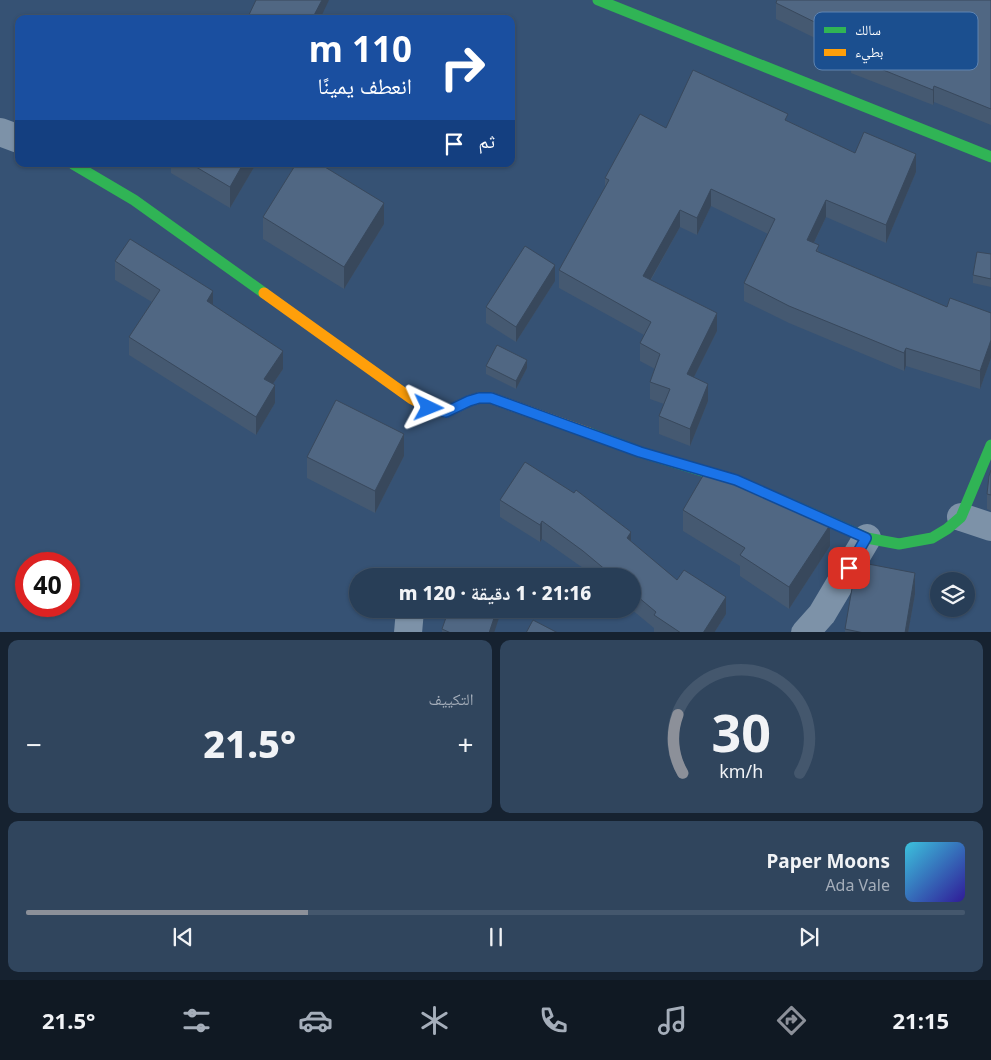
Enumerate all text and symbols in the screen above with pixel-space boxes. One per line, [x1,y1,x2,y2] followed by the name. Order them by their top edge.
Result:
[814,12,978,70] legend
[855,20,881,39] text: سالك
[309,25,412,72] text: 110 m
[430,35,495,100] icon: right
[855,42,884,64] text: بطيء
[318,70,412,100] text: انعطف يمينًا
[478,128,495,154] text: ثم
[440,130,468,158] icon: arrive
[402,381,454,433] position arrow
[828,547,870,589] pin
[15,552,80,617] speed limit sign: 40
[835,554,863,582] icon: arrive
[930,572,975,617] map controls
[930,572,975,617] button: layers
[399,580,591,606] text: 21:16 · 1 دقيقة · 120 m
[429,688,474,710] text: التكييف
[712,696,771,767] text: 30
[203,717,296,769] text: 21.5°
[26,725,42,763] text: −
[457,725,473,763] text: +
[719,759,763,783] text: km/h
[766,848,890,874] text: Paper Moons
[825,874,890,896] text: Ada Vale
[169,923,197,951] icon: previous
[482,923,510,951] icon: pause
[795,923,823,951] icon: next
[179,1003,214,1038] icon: filters
[298,1003,333,1038] icon: car
[417,1003,452,1038] icon: climate
[536,1003,571,1038] icon: phone
[655,1003,690,1038] icon: music
[774,1003,809,1038] icon: directions
[42,1005,95,1035] text: 21.5°
[893,1005,949,1035] text: 21:15

